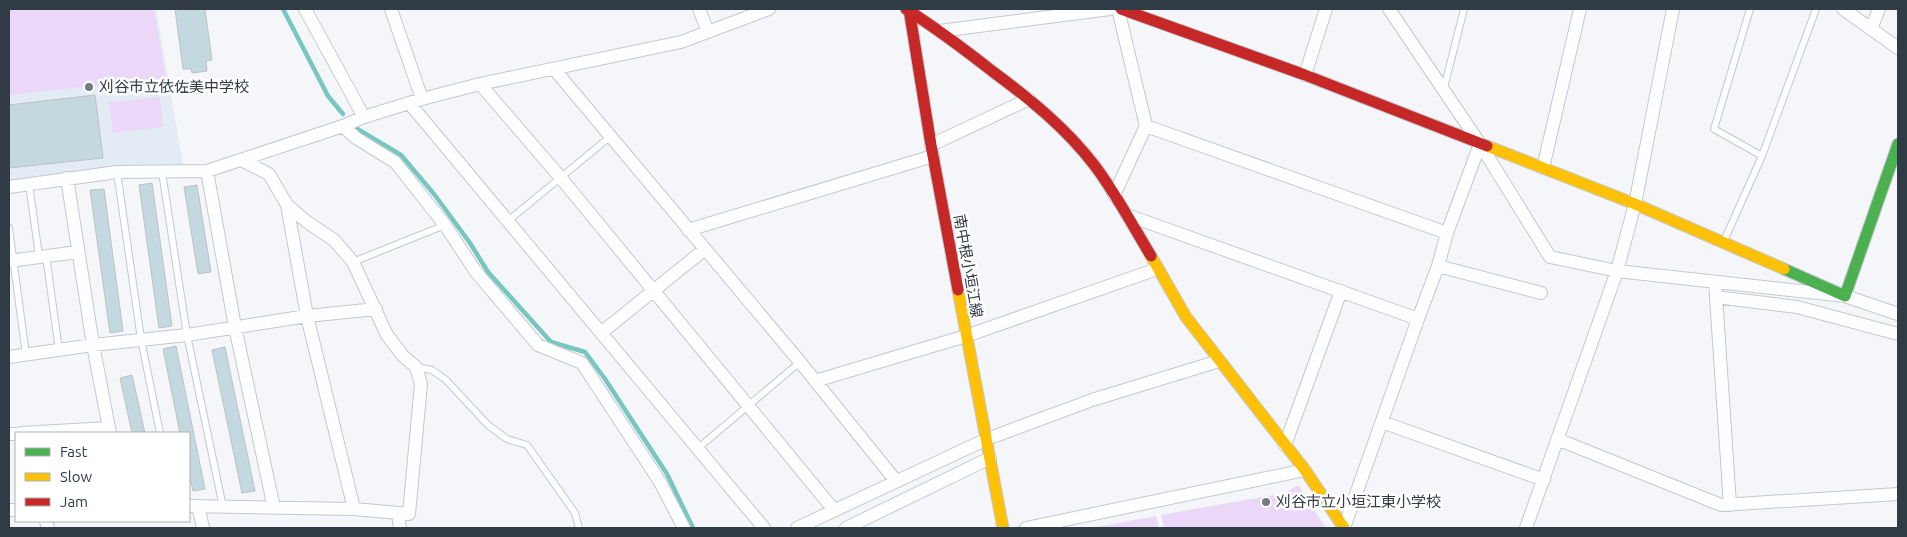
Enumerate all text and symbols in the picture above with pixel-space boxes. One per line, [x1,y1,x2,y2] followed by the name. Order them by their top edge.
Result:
[99,78,249,95] place label: 刈谷市立依佐美中学校
[83,81,95,93] marker: 刈谷市立依佐美中学校
[951,213,986,319] street label: 南中根小垣江線
[15,432,190,522] legend
[60,443,88,460] text: Fast
[60,468,93,485] text: Slow
[60,493,88,510] text: Jam
[1276,493,1441,510] place label: 刈谷市立小垣江東小学校
[1260,496,1272,508] marker: 刈谷市立小垣江東小学校

